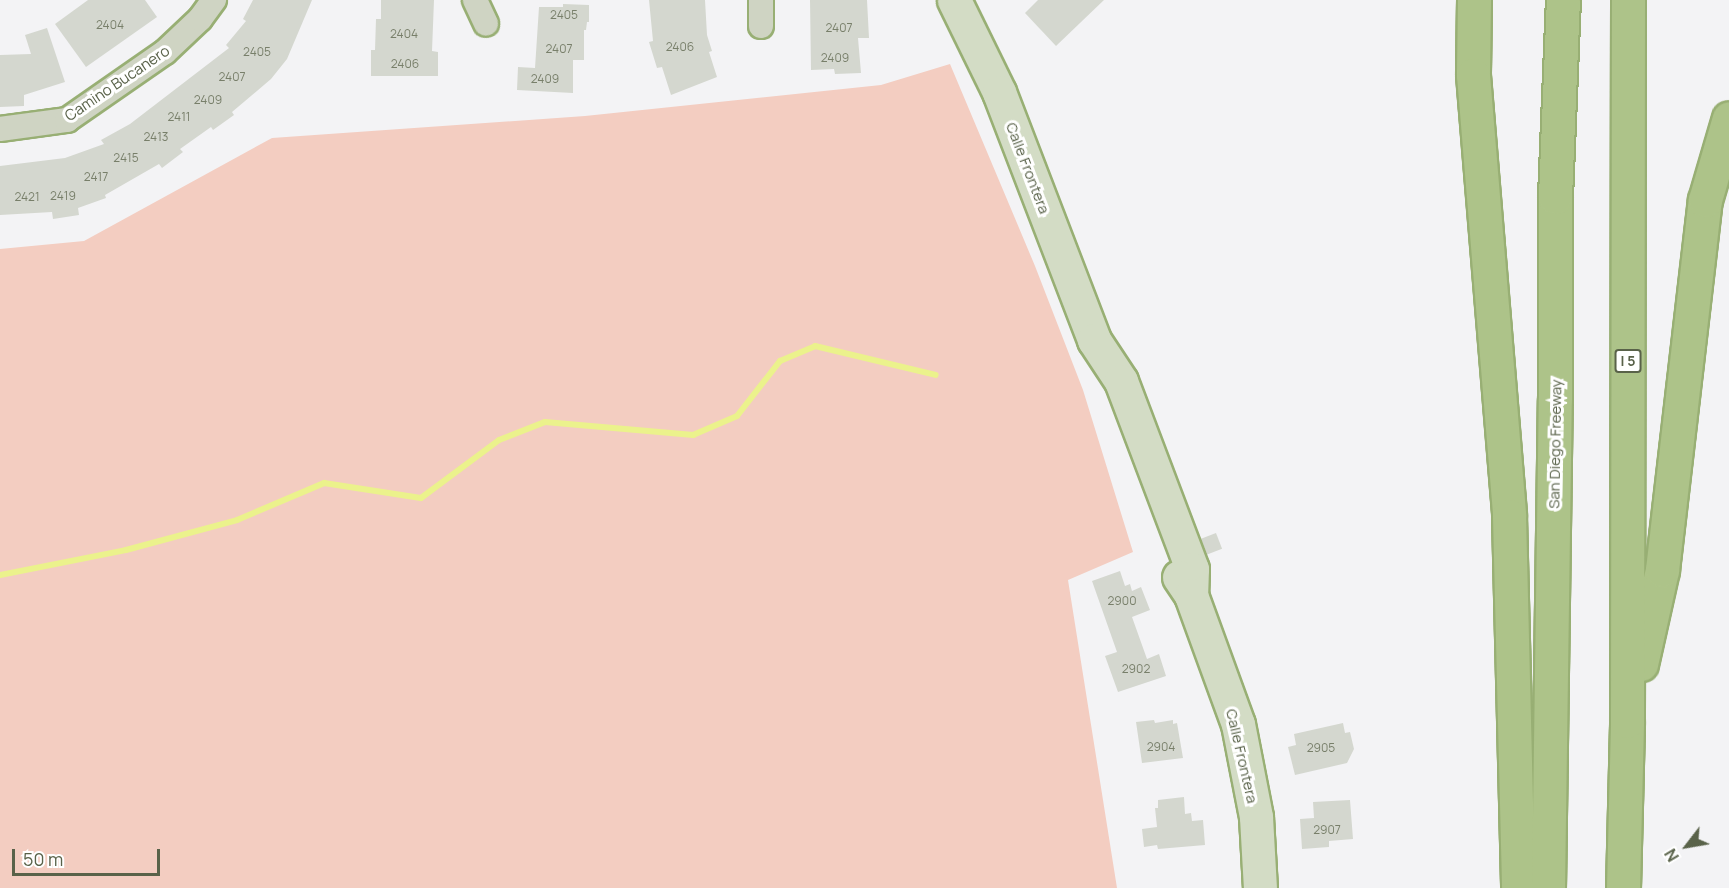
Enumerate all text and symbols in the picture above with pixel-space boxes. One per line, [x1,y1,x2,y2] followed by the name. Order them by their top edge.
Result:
[550,8,578,22] house number: 2405
[96,18,124,32] house number: 2404
[825,21,853,35] house number: 2407
[390,27,418,41] house number: 2404
[666,40,694,54] house number: 2406
[61,41,173,125] street label: Camino Bucanero
[545,42,573,56] house number: 2407
[243,45,271,59] house number: 2405
[821,51,849,65] house number: 2409
[391,57,419,71] house number: 2406
[218,70,246,84] house number: 2407
[531,72,559,86] house number: 2409
[194,93,222,107] house number: 2409
[167,110,191,124] house number: 2411
[1002,120,1054,216] street label: Calle Frontera
[144,130,168,144] house number: 2413
[113,151,139,165] house number: 2415
[84,170,108,184] house number: 2417
[50,189,76,203] house number: 2419
[14,190,40,204] house number: 2421
[1614,350,1642,372] road number: I 5
[1545,379,1565,509] street label: San Diego Freeway
[1108,594,1136,608] house number: 2900
[1122,662,1150,676] house number: 2902
[1222,707,1262,805] street label: Calle Frontera
[1147,740,1175,754] house number: 2904
[1307,741,1335,755] house number: 2905
[1657,816,1717,876] north arrow
[1313,823,1341,837] house number: 2907
[15,837,164,875] scale bar
[1659,845,1684,866] text: N
[23,847,63,871] text: 50 m

